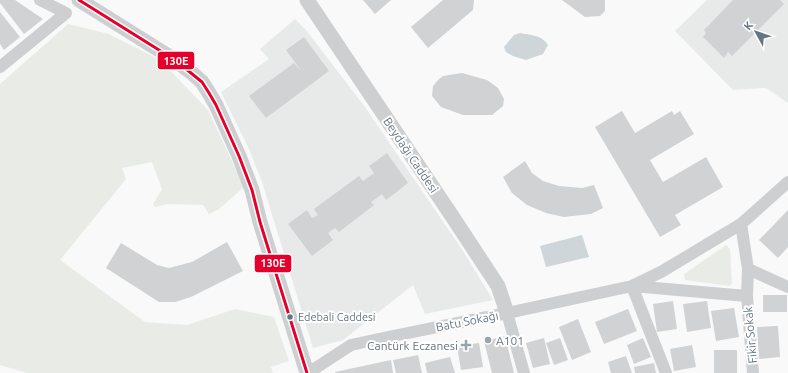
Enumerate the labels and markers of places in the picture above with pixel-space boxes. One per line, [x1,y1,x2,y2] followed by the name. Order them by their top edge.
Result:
[298,311,376,323] place label: Edebali̇ Caddesi̇
[285,312,295,322] marker: Edebali̇ Caddesi̇
[496,334,524,347] place label: A101
[483,335,493,345] marker: A101
[367,339,458,352] place label: Cantürk Eczanesi
[461,340,471,350] marker: Cantürk Eczanesi

